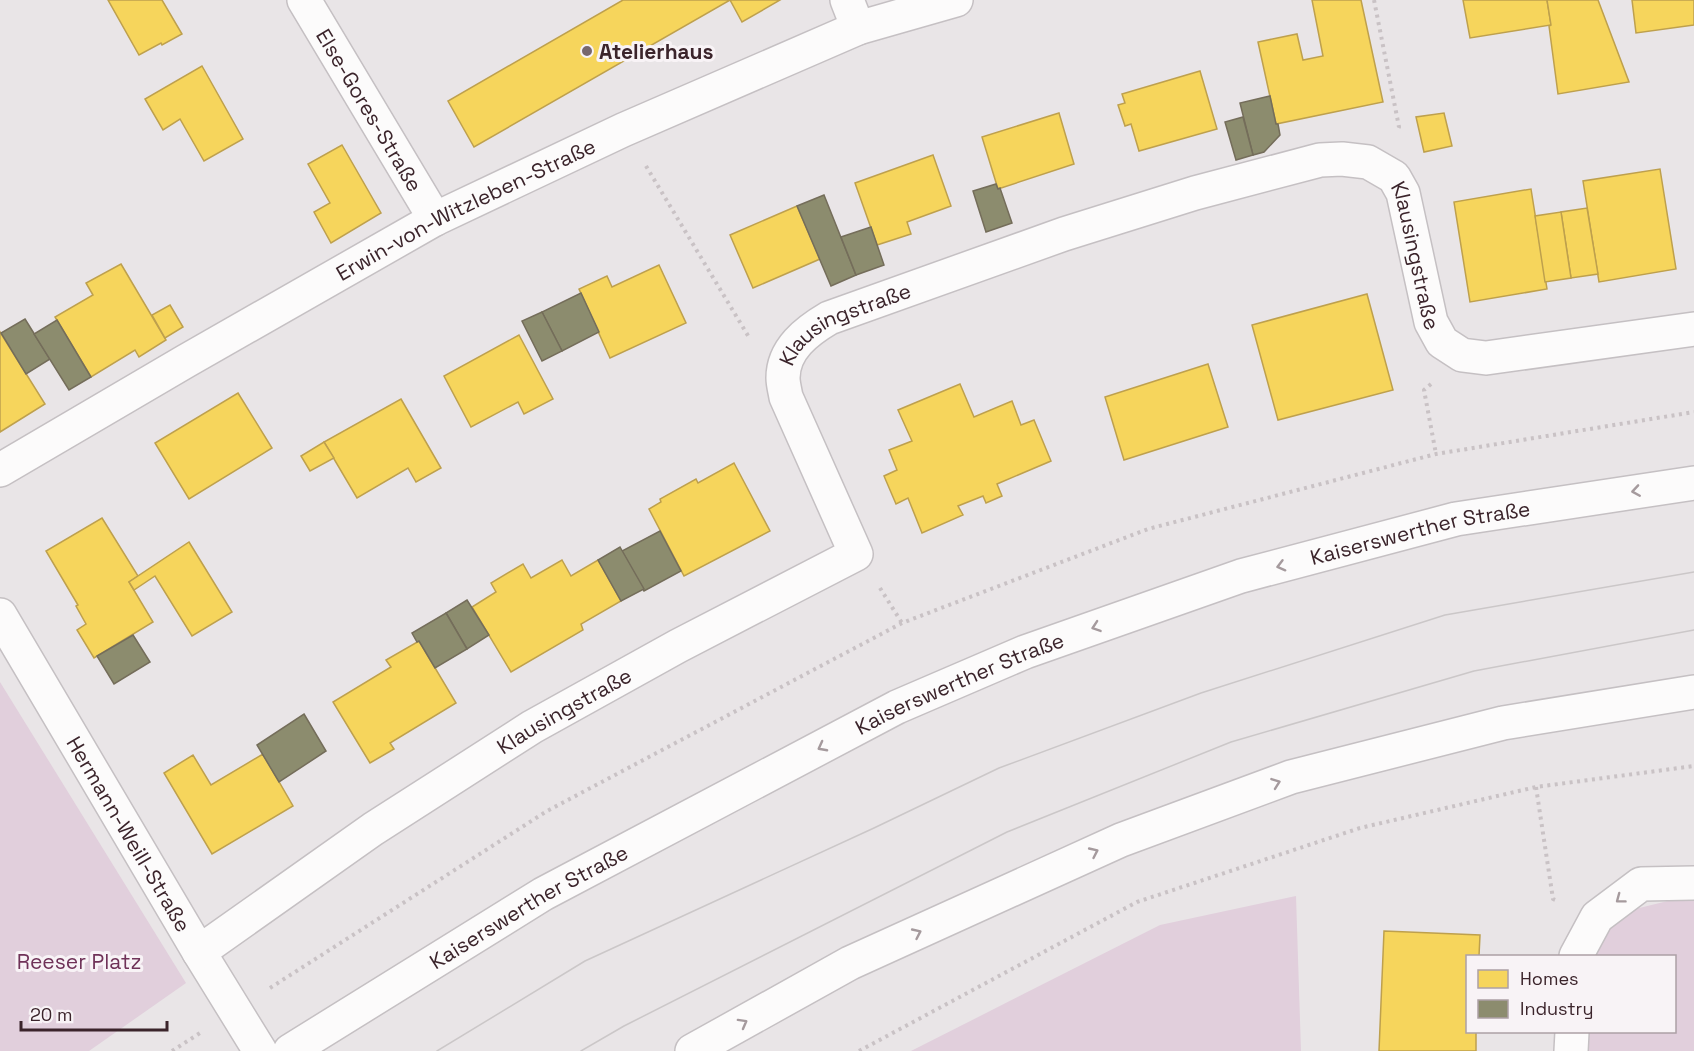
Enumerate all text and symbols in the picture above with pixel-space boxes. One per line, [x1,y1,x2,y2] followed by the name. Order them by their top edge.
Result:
[311,23,429,196] street label: Else-Gores-Straße
[599,38,713,65] place label: Atelierhaus
[580,44,594,58] marker: Atelierhaus
[331,132,600,286] street label: Erwin-von-Witzleben-Straße
[1385,176,1446,335] street label: Klausingstraße
[772,276,914,369] street label: Klausingstraße
[1632,485,1641,497] one-way arrow
[1307,494,1532,571] street label: Kaiserswerther Straße
[1276,558,1286,571] one-way arrow
[1091,620,1102,632] one-way arrow
[850,626,1067,740] street label: Kaiserswerther Straße
[491,661,636,760] street label: Klausingstraße
[61,731,197,936] street label: Hermann-Weill-Straße
[817,739,828,751] one-way arrow
[1270,777,1281,790] one-way arrow
[424,838,632,975] street label: Kaiserswerther Straße
[1087,848,1098,860] one-way arrow
[1615,892,1626,903] one-way arrow
[910,928,921,940] one-way arrow
[17,948,141,975] park label: Reeser Platz
[1466,955,1676,1033] legend
[1520,967,1579,990] text: Homes
[21,994,166,1032] scale bar
[1520,997,1593,1020] text: Industry
[30,1003,73,1026] text: 20 m
[737,1018,748,1030] one-way arrow

